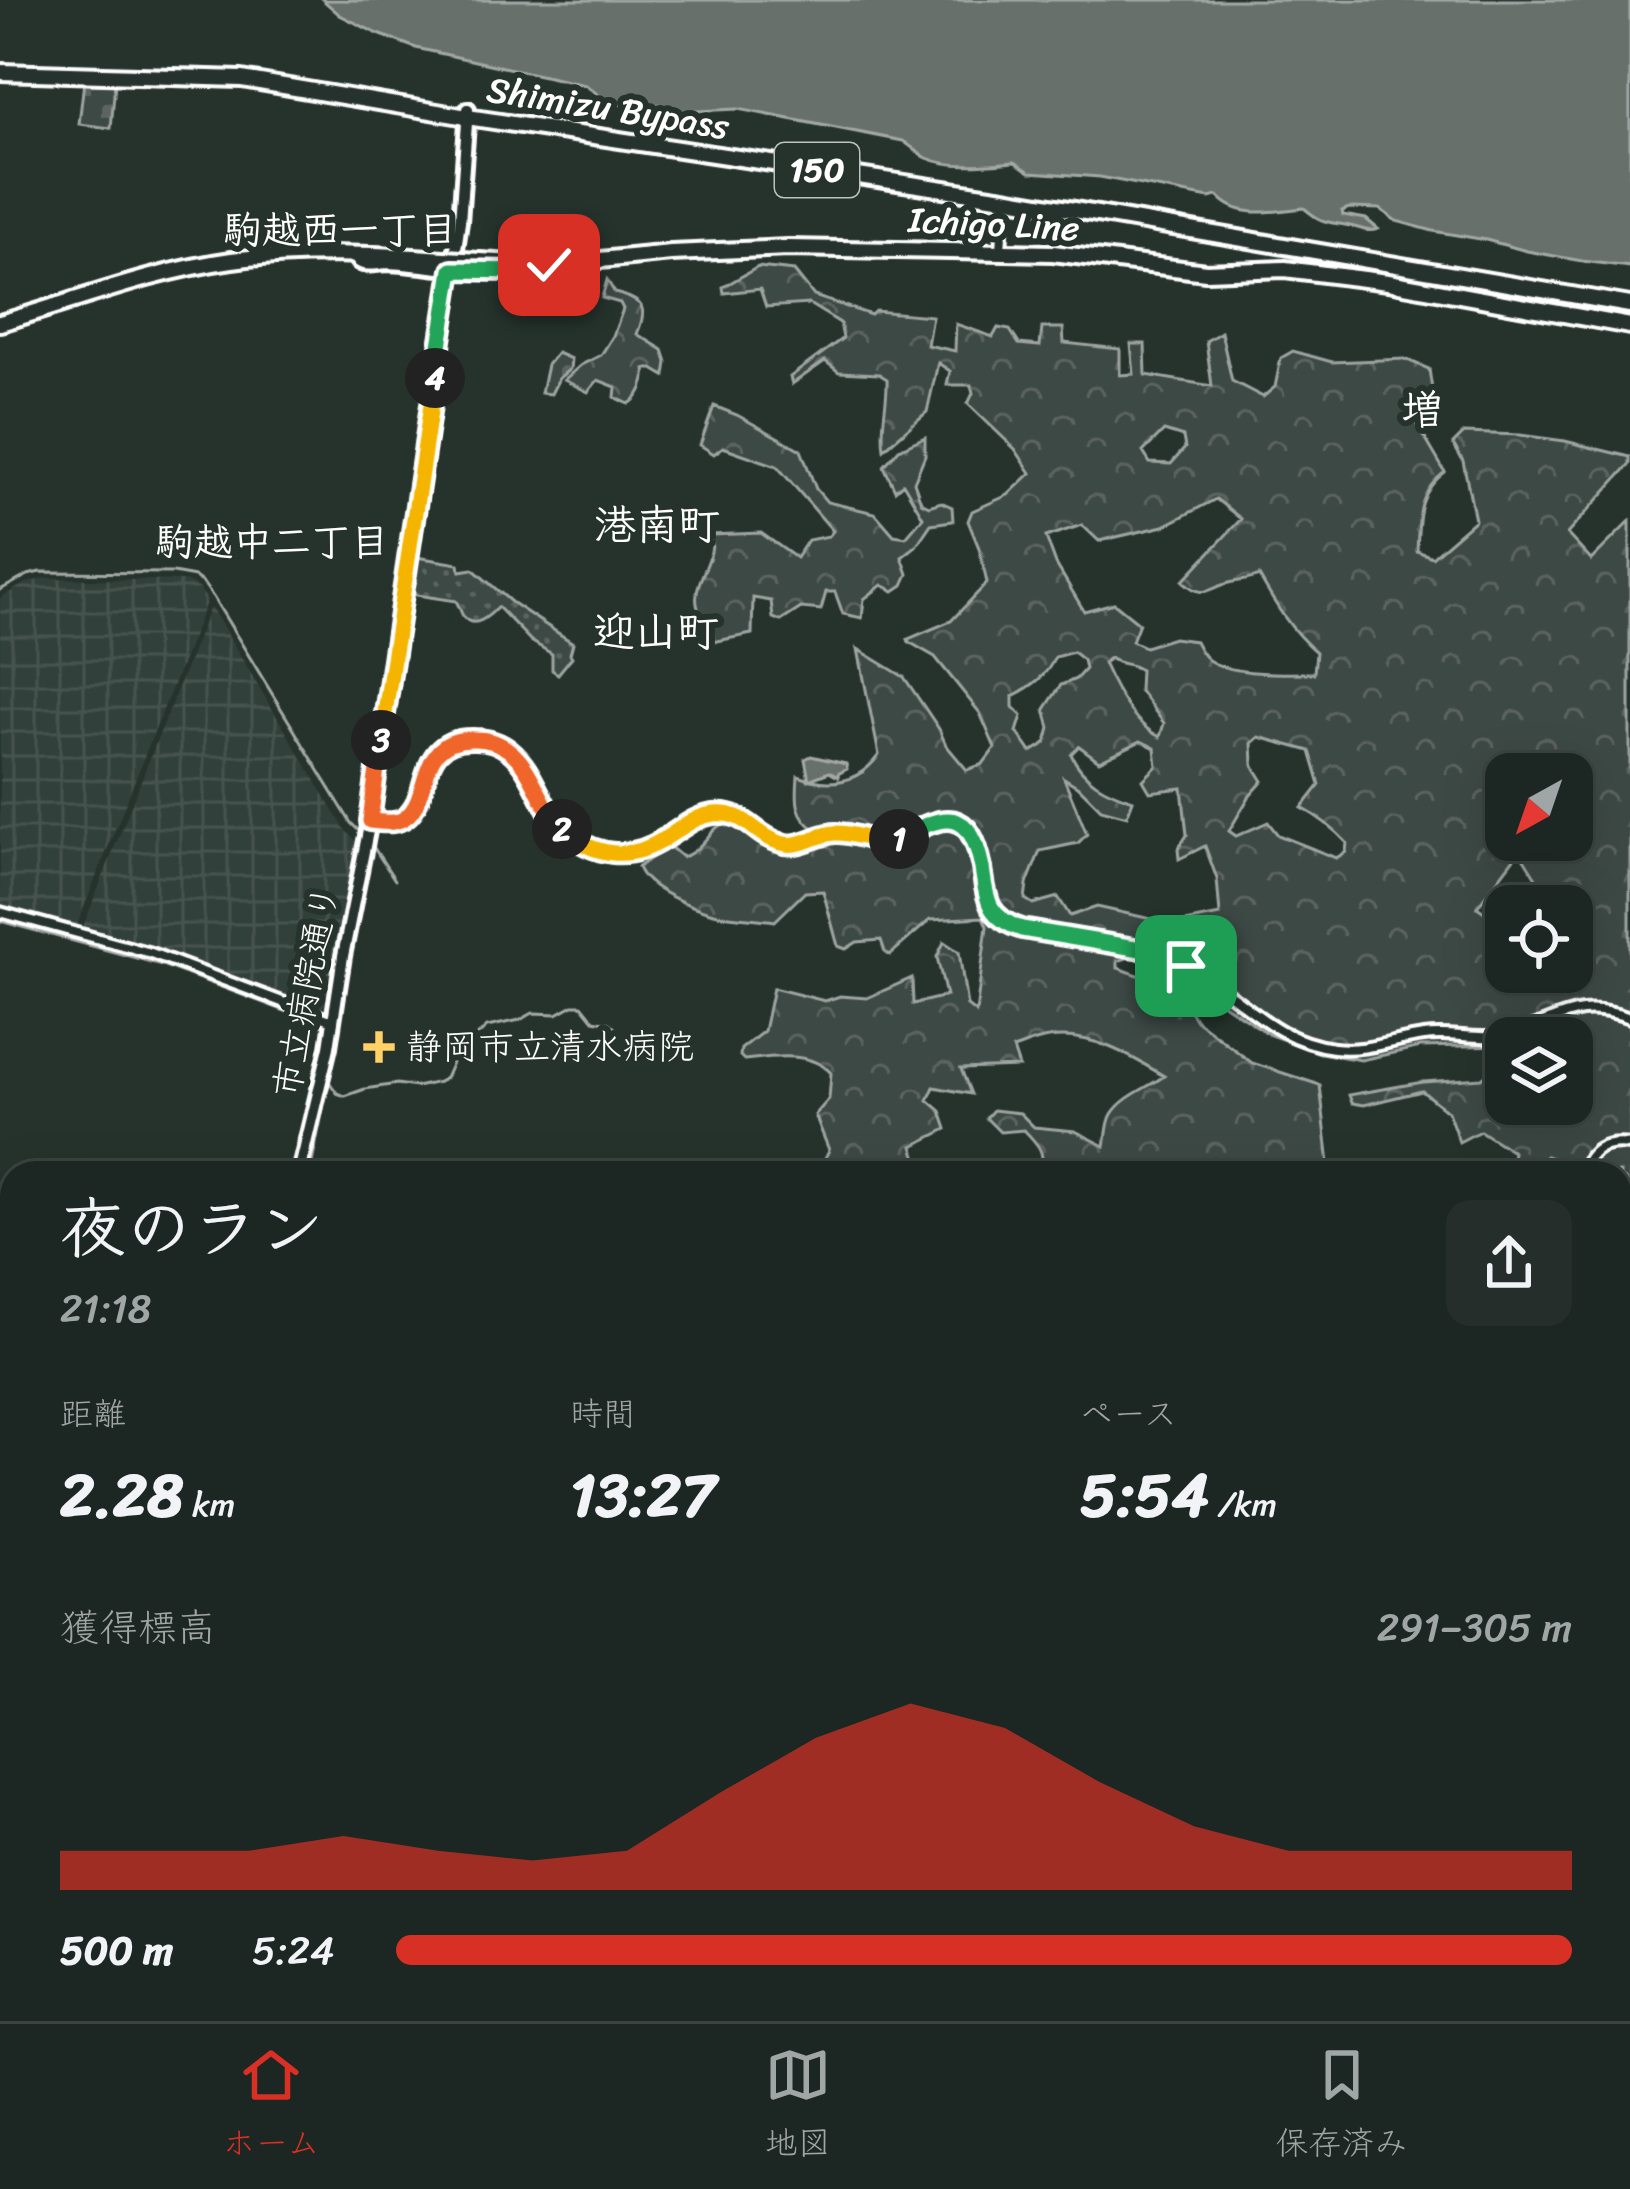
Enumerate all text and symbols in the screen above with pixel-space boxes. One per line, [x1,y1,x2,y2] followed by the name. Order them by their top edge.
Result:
[482,57,734,159] street label: Shimizu Bypass
[775,143,859,197] road number: 150
[906,188,1081,260] street label: Ichigo Line
[223,195,457,264] district label: 駒越西一丁目
[498,214,600,316] pin
[516,232,582,298] icon: check
[405,348,465,408] pin: 4
[425,349,445,407] text: 4
[1401,373,1443,447] district label: 増
[594,488,720,562] district label: 港南町
[155,507,389,576] district label: 駒越中二丁目
[593,595,719,669] district label: 迎山町
[351,710,411,770] pin: 3
[372,711,390,769] text: 3
[1485,753,1593,861] north arrow
[1485,753,1593,1125] map controls
[532,799,592,859] pin: 2
[552,800,572,858] text: 2
[869,809,929,869] pin: 1
[892,810,906,868] text: 1
[254,879,358,1103] street label: 市立病院通り
[1485,885,1593,993] button: locate
[1135,915,1237,1017] pin
[1153,933,1219,999] icon: arrive
[406,1015,694,1079] place label: 静岡市立清水病院
[1485,1017,1593,1125] button: layers
[363,1031,395,1063] marker: 静岡市立清水病院
[60,1170,324,1287] text: 夜のラン
[1446,1200,1572,1326] button: share
[60,1274,151,1343] text: 21:18
[60,1385,126,1443] text: 距離
[570,1385,636,1443] text: 時間
[1080,1385,1177,1443] text: ペース
[60,1443,184,1549] text: 2.28
[570,1443,716,1549] text: 13:27
[1080,1443,1209,1549] text: 5:54
[184,1476,235,1534] text: km
[1209,1476,1277,1534] text: /km
[60,1593,216,1662] text: 獲得標高
[1377,1593,1572,1662] text: 291–305 m
[60,1916,173,1985] text: 500 m
[252,1916,335,1985] text: 5:24
[222,2042,320,2172] tab: ホーム
[765,2042,831,2172] tab: 地図
[1276,2042,1408,2172] tab: 保存済み

